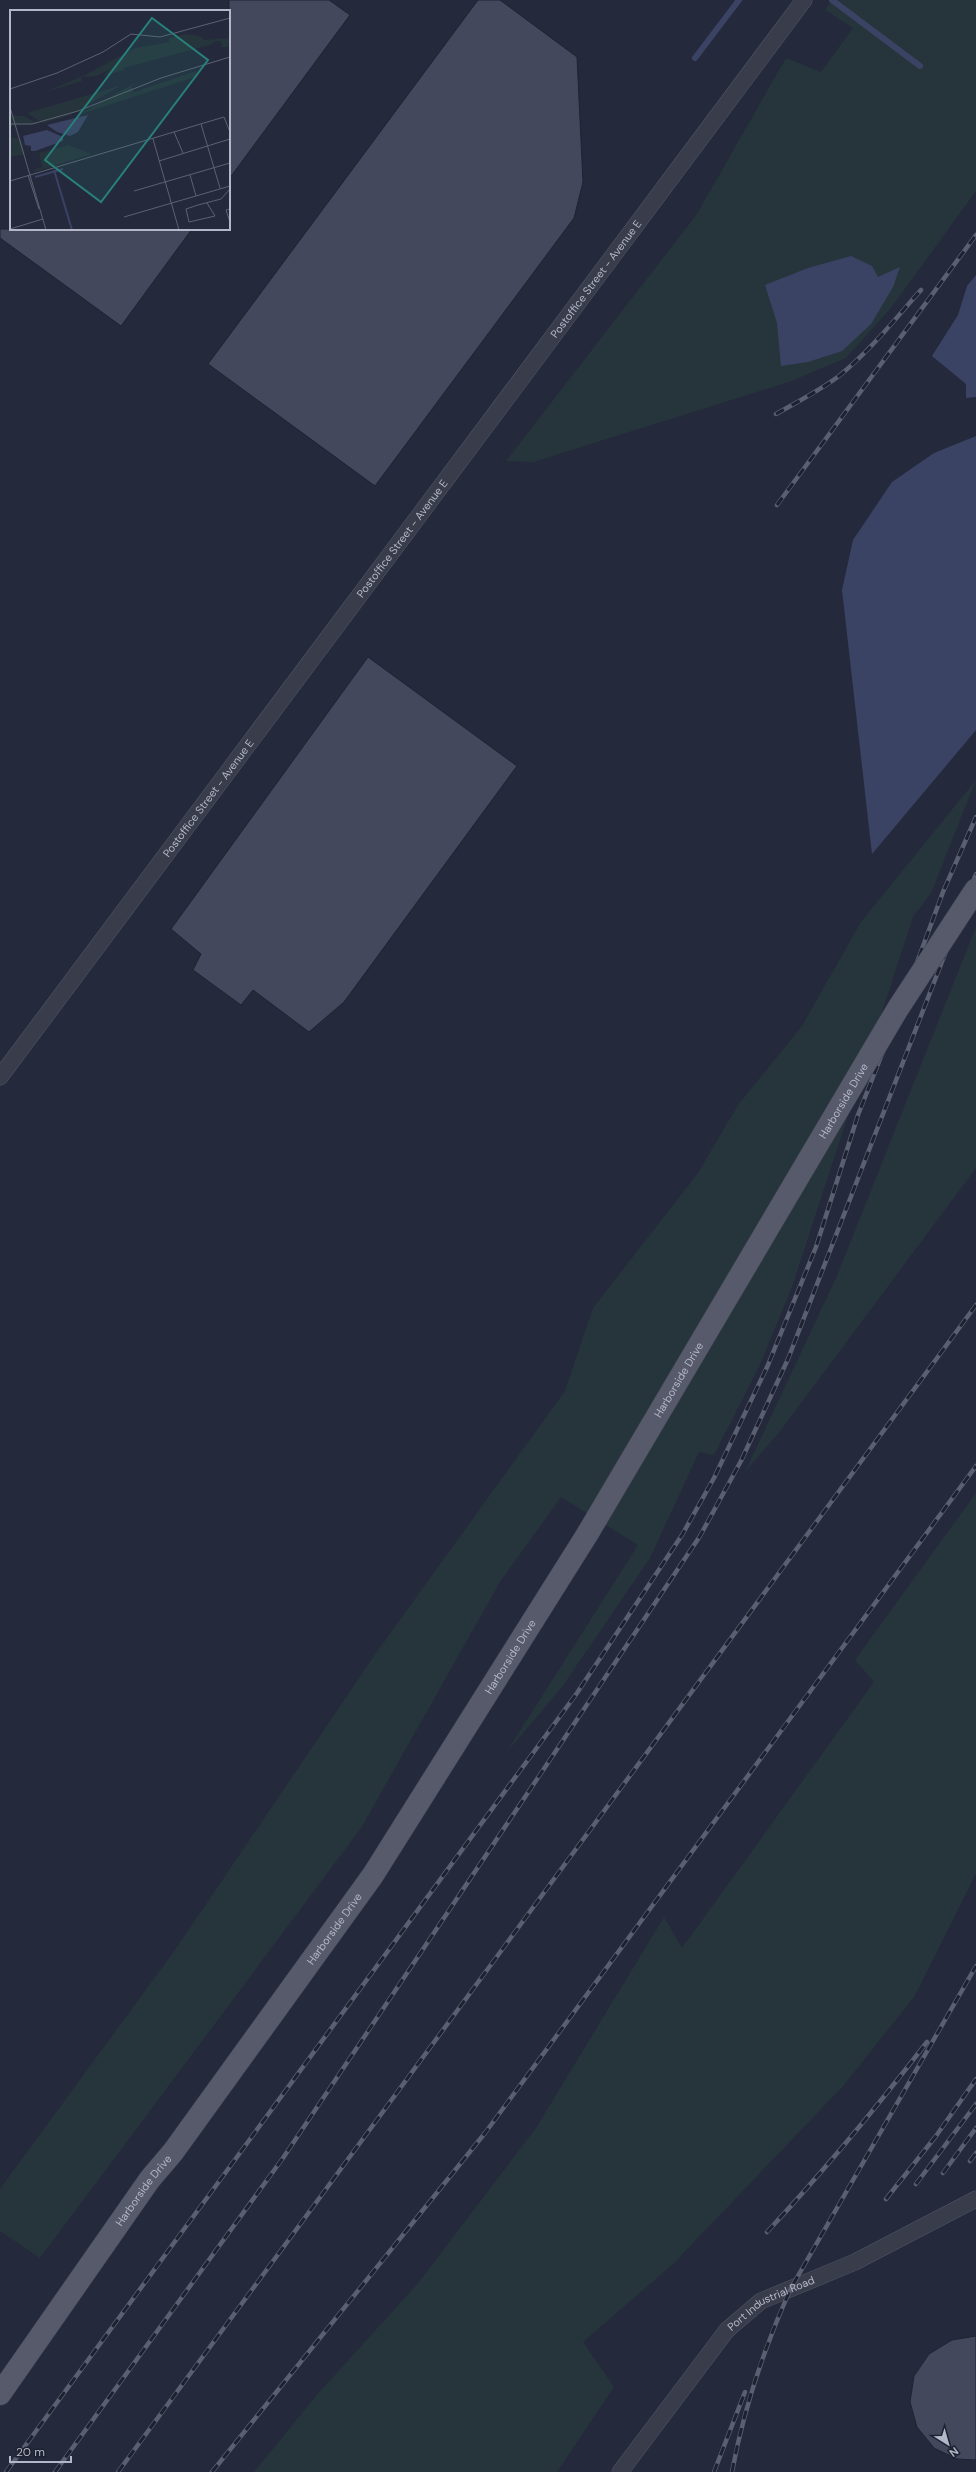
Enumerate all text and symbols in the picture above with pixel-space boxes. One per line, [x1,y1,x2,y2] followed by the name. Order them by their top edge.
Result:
[10,10,230,230] inset map
[547,217,644,341] street label: Postoffice Street - Avenue E
[353,477,451,600] street label: Postoffice Street - Avenue E
[160,736,257,860] street label: Postoffice Street - Avenue E
[816,1060,871,1141] street label: Harborside Drive
[651,1339,706,1420] street label: Harborside Drive
[482,1617,539,1697] street label: Harborside Drive
[304,1890,365,1967] street label: Harborside Drive
[112,2152,174,2229] street label: Harborside Drive
[724,2273,817,2334] street label: Port Industrial Road
[928,2424,968,2464] north arrow
[10,2438,71,2464] scale bar
[16,2444,45,2460] text: 20 m
[947,2444,961,2460] text: N

